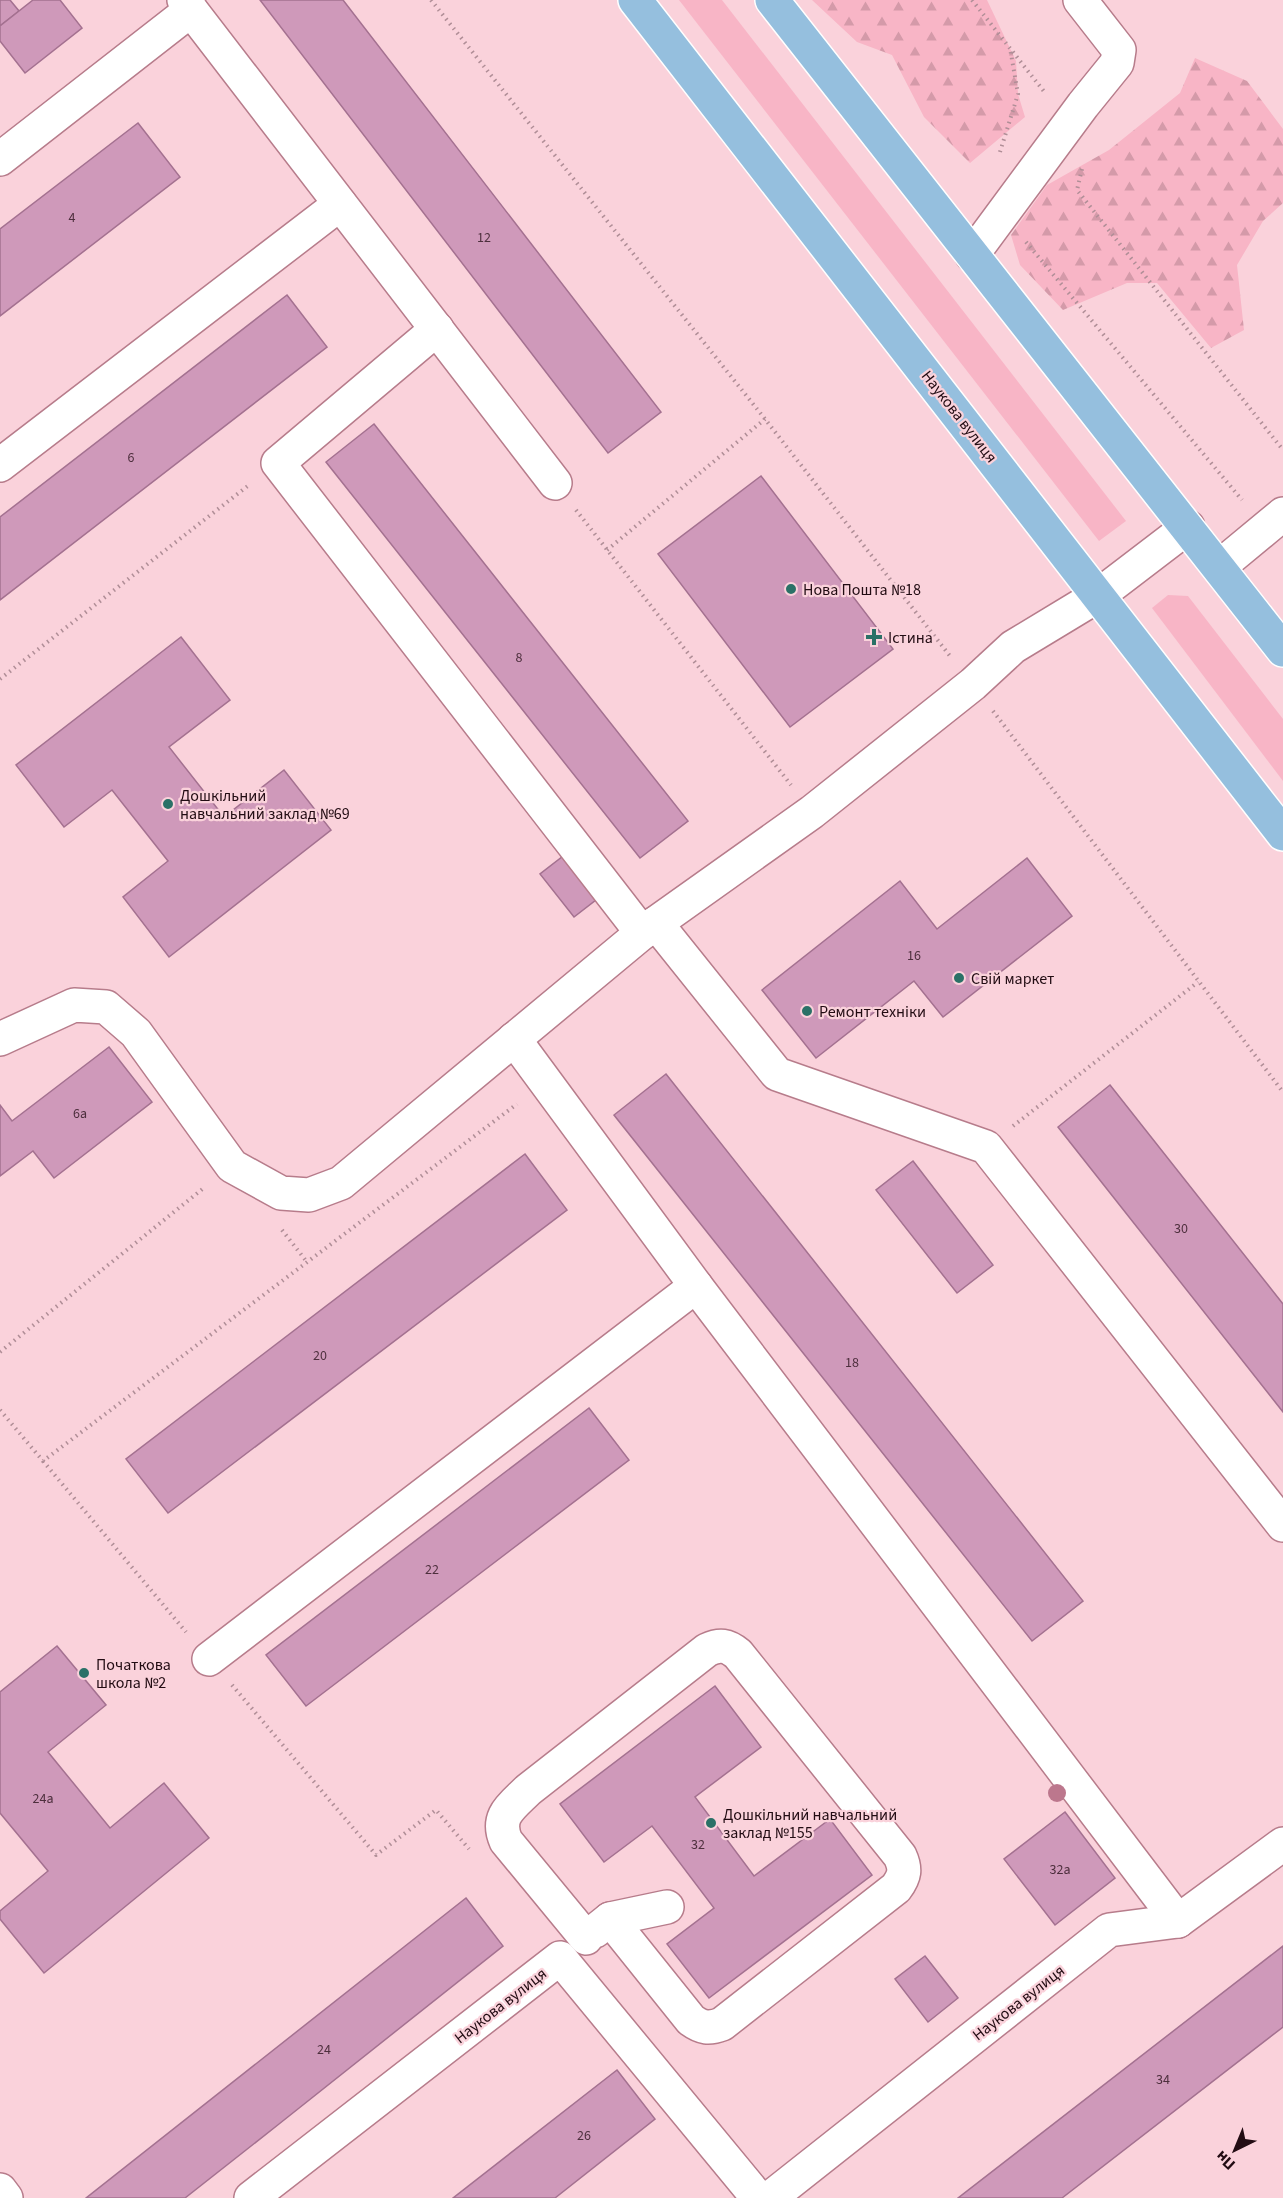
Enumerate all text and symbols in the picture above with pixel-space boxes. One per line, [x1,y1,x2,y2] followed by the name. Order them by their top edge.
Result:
[69,208,76,228] house number: 4
[477,228,491,248] house number: 12
[916,366,1002,467] street label: Наукова вулиця
[128,448,135,468] house number: 6
[803,579,921,601] place label: Нова Пошта №18
[784,582,798,596] marker: Нова Пошта №18
[888,627,933,649] place label: Істина
[865,628,883,646] marker: Істина
[516,648,523,668] house number: 8
[180,785,350,825] place label: Дошкільний навчальний заклад №69
[161,797,175,811] marker: Дошкільний навчальний заклад №69
[907,946,921,966] house number: 16
[971,968,1054,990] place label: Свiй маркет
[952,971,966,985] marker: Свiй маркет
[819,1001,926,1023] place label: Ремонт техніки
[800,1004,814,1018] marker: Ремонт техніки
[73,1104,87,1124] house number: 6а
[1174,1219,1188,1239] house number: 30
[313,1346,327,1366] house number: 20
[845,1353,859,1373] house number: 18
[425,1560,439,1580] house number: 22
[96,1654,171,1694] place label: Початкова школа №2
[77,1666,91,1680] marker: Початкова школа №2
[33,1789,53,1809] house number: 24а
[723,1804,897,1844] place label: Дошкільний навчальний заклад №155
[704,1816,718,1830] marker: Дошкільний навчальний заклад №155
[691,1835,705,1855] house number: 32
[1050,1860,1070,1880] house number: 32а
[968,1960,1069,2046] street label: Наукова вулиця
[450,1963,551,2049] street label: Наукова вулиця
[317,2040,331,2060] house number: 24
[1156,2070,1170,2090] house number: 34
[1205,2120,1265,2180] north arrow
[577,2126,591,2146] house number: 26
[1211,2145,1240,2175] text: Пн

